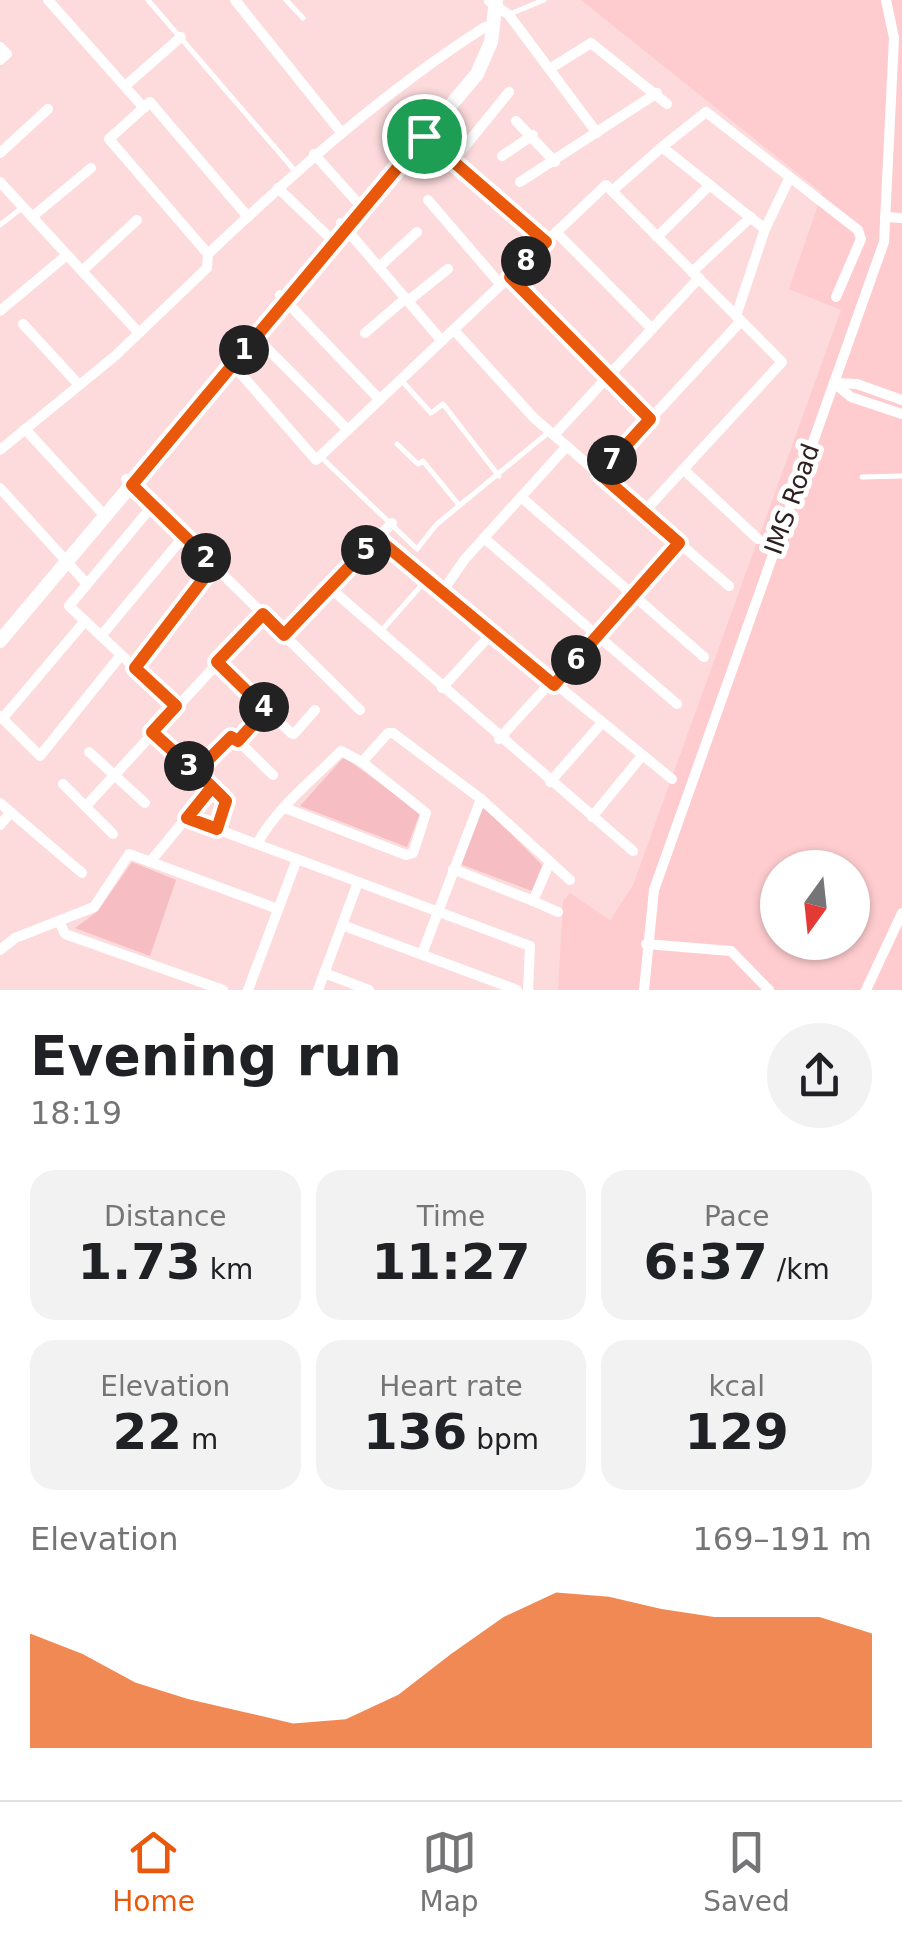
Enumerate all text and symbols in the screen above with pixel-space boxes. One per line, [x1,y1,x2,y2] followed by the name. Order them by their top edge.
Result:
[382,94,467,179] pin
[397,109,452,164] icon: arrive
[501,236,551,286] pin: 8
[516,244,536,277] text: 8
[219,325,269,375] pin: 1
[234,333,254,366] text: 1
[587,435,637,485] pin: 7
[759,440,825,558] street label: IMS Road
[602,443,622,476] text: 7
[341,525,391,575] pin: 5
[181,533,231,583] pin: 2
[356,533,376,566] text: 5
[196,541,216,574] text: 2
[551,635,601,685] pin: 6
[566,643,586,676] text: 6
[239,682,289,732] pin: 4
[254,690,274,723] text: 4
[164,741,214,791] pin: 3
[179,749,199,782] text: 3
[760,850,870,960] north arrow
[760,850,870,960] map controls
[767,1023,872,1128] button: share
[30,1024,402,1088] text: Evening run
[30,1094,122,1132] text: 18:19
[104,1200,227,1233] text: Distance
[417,1200,485,1233] text: Time
[704,1200,769,1233] text: Pace
[77,1233,201,1291] text: 1.73
[371,1233,531,1291] text: 11:27
[644,1233,768,1291] text: 6:37
[201,1253,253,1286] text: km
[768,1253,830,1286] text: /km
[100,1370,230,1403] text: Elevation
[379,1370,523,1403] text: Heart rate
[708,1370,765,1403] text: kcal
[112,1403,182,1461] text: 22
[363,1403,467,1461] text: 136
[684,1403,789,1461] text: 129
[182,1423,218,1456] text: m
[467,1423,539,1456] text: bpm
[30,1520,179,1558] text: Elevation
[693,1520,872,1558] text: 169–191 m
[112,1825,195,1918] tab: Home
[420,1825,479,1918] tab: Map
[703,1825,790,1918] tab: Saved

